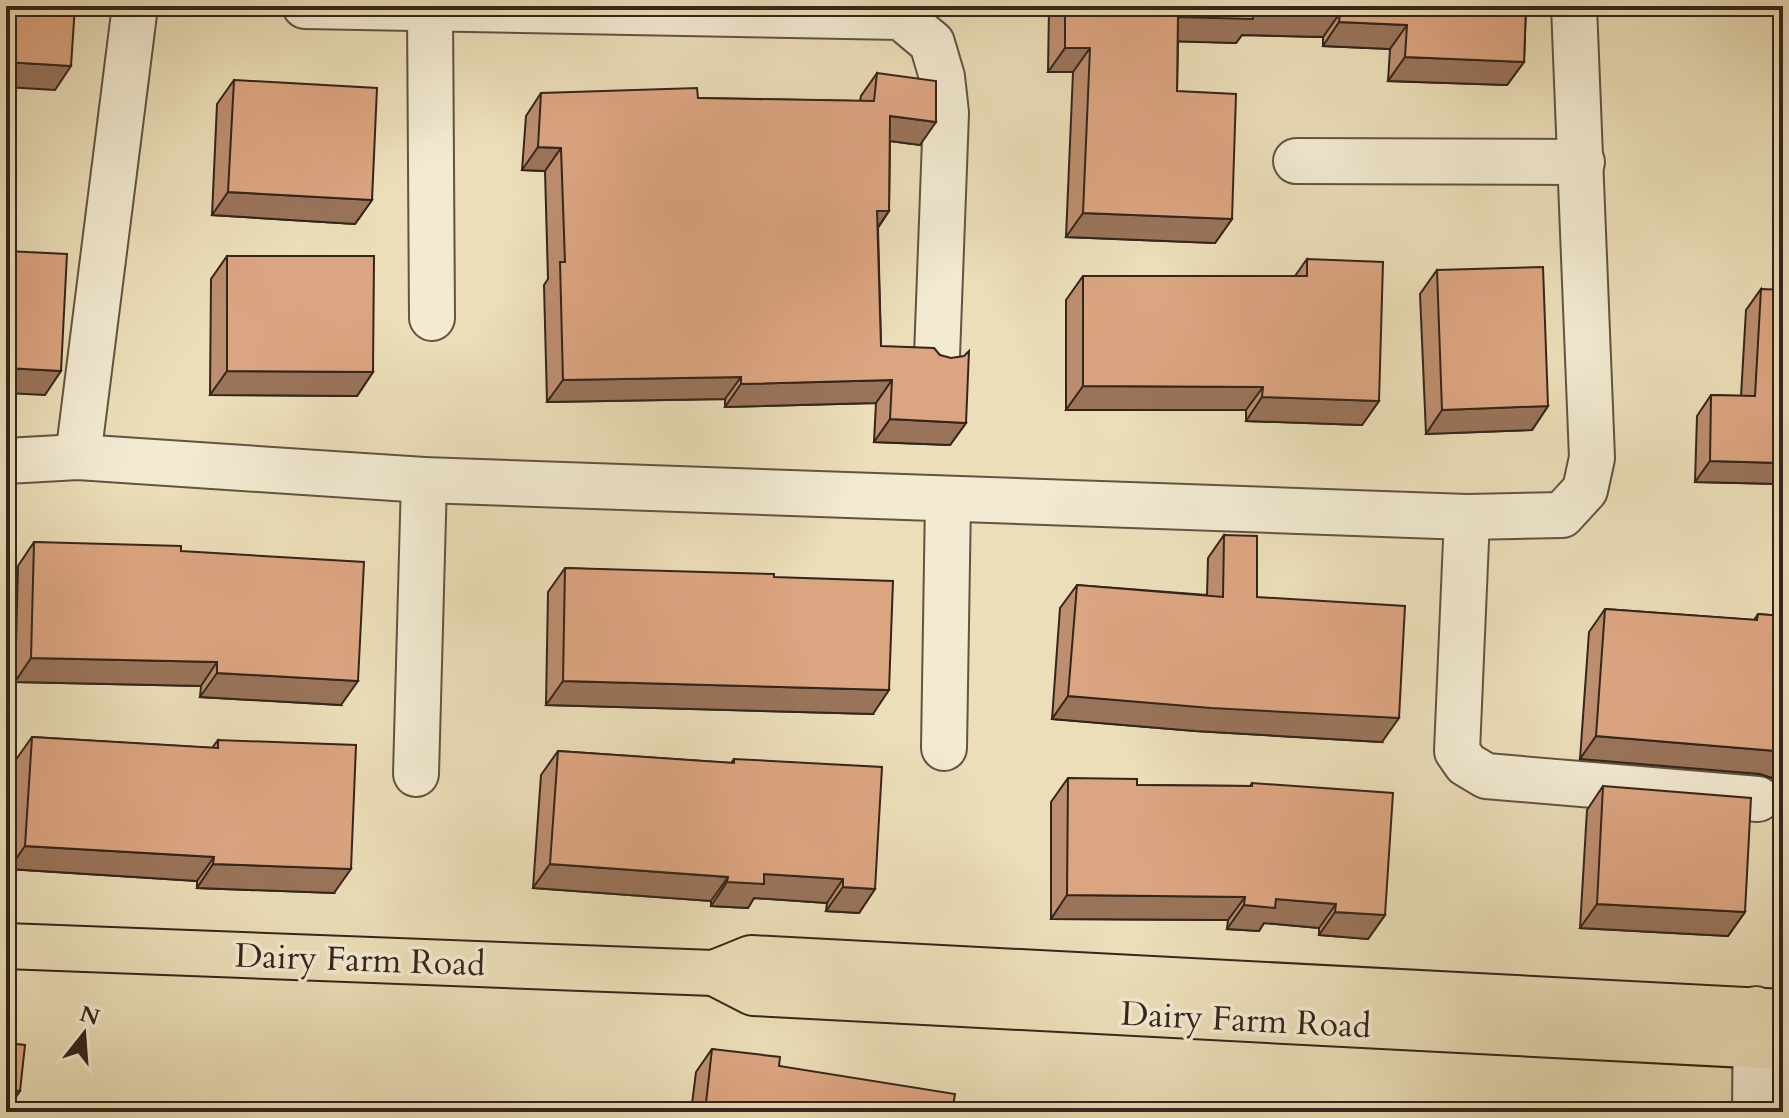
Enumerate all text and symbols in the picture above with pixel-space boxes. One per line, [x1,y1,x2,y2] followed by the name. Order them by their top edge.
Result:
[234,933,486,987] street label: Dairy Farm Road
[1120,990,1372,1050] street label: Dairy Farm Road
[44,994,124,1074] north arrow
[76,999,103,1033] text: N

